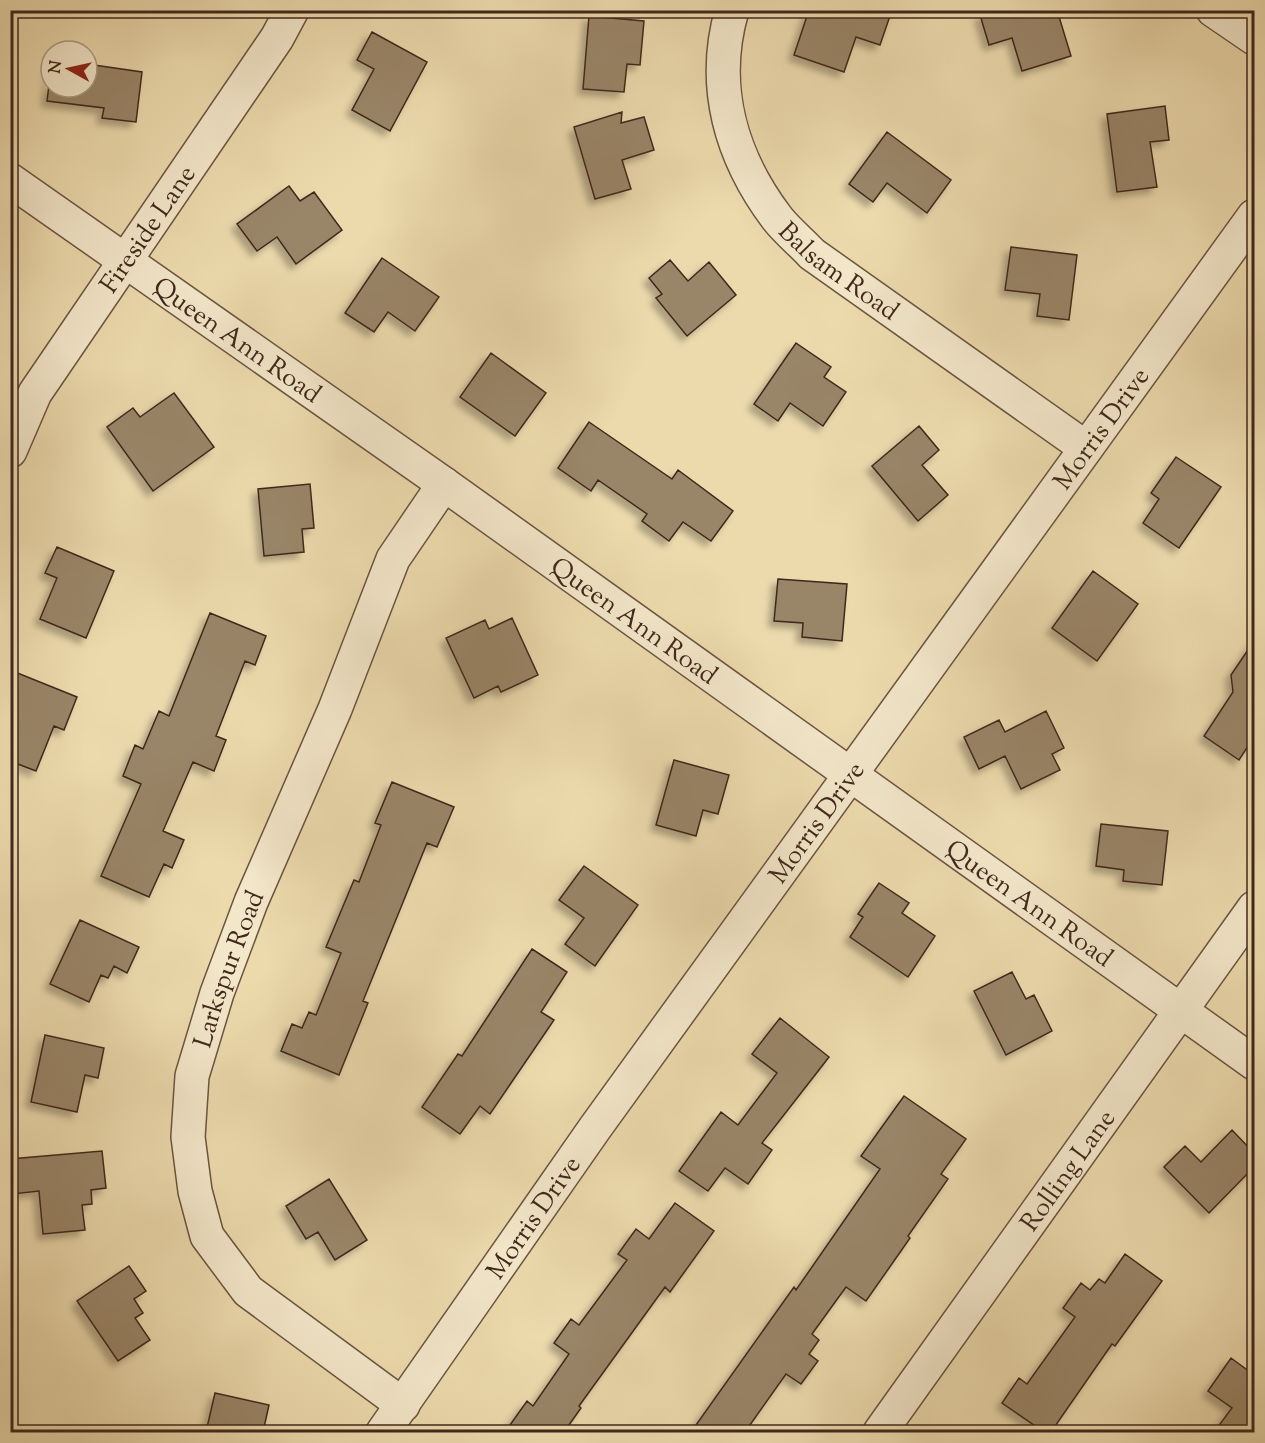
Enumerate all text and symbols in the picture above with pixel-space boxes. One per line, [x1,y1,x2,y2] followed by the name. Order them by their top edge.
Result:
[39,39,99,99] north arrow
[44,59,69,75] text: N
[92,159,206,302] street label: Fireside Lane
[769,215,906,331] street label: Balsam Road
[145,270,328,414] street label: Queen Ann Road
[1046,361,1160,498] street label: Morris Drive
[542,550,725,695] street label: Queen Ann Road
[761,755,875,892] street label: Morris Drive
[937,832,1120,978] street label: Queen Ann Road
[185,885,275,1053] street label: Larkspur Road
[1013,1103,1125,1240] street label: Rolling Lane
[479,1149,591,1288] street label: Morris Drive

